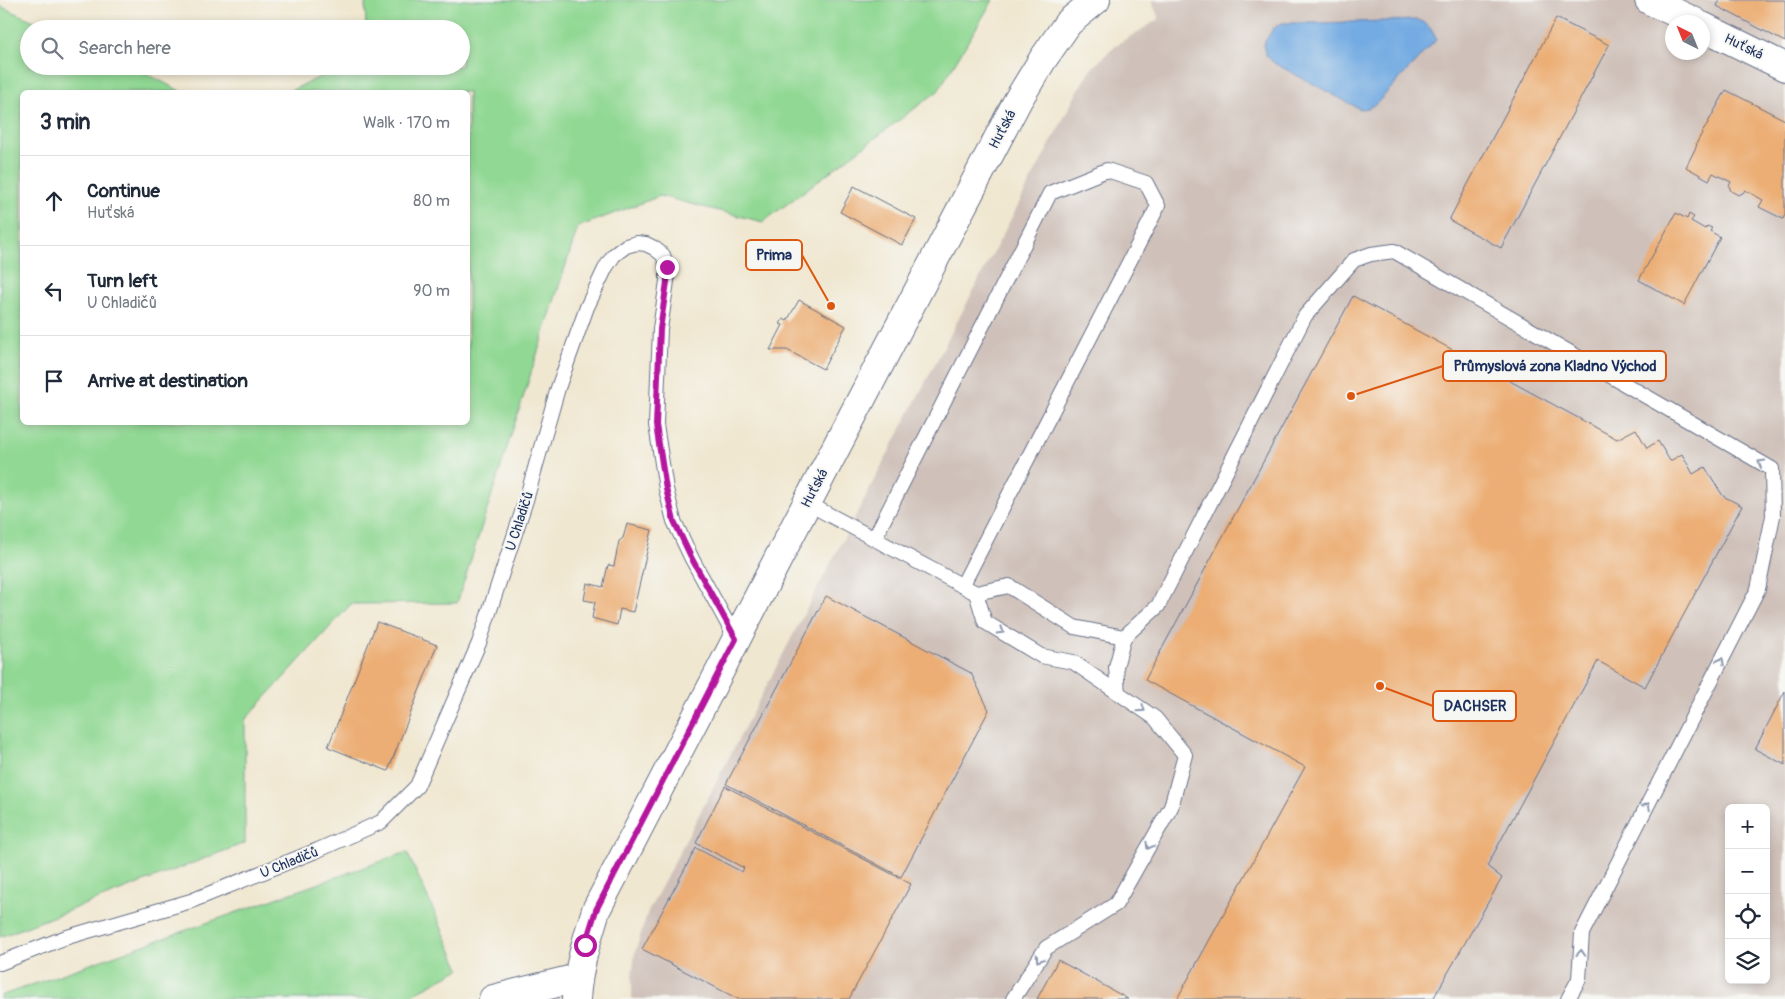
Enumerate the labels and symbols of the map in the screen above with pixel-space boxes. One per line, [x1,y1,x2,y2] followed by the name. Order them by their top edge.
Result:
[1665,15,1710,60] north arrow
[1721,30,1766,63] street label: Huťská
[985,107,1020,152] street label: Huťská
[746,240,802,270] callout: Prima
[756,246,792,265] text: Prima
[656,256,679,279] route end
[1443,351,1666,381] callout: Průmyslová zona Kladno Východ
[1453,357,1657,376] text: Průmyslová zona Kladno Východ
[1758,459,1767,469] one-way arrow
[797,466,832,511] street label: Huťská
[502,489,537,553] street label: U Chladičů
[996,625,1005,635] one-way arrow
[1715,658,1725,667] one-way arrow
[1433,691,1516,721] callout: DACHSER
[1443,697,1507,716] text: DACHSER
[1136,703,1145,712] one-way arrow
[1641,802,1651,811] one-way arrow
[1145,841,1155,850] one-way arrow
[258,843,321,882] street label: U Chladičů
[574,934,597,957] route start
[1575,949,1586,957] one-way arrow
[1036,953,1045,963] one-way arrow

